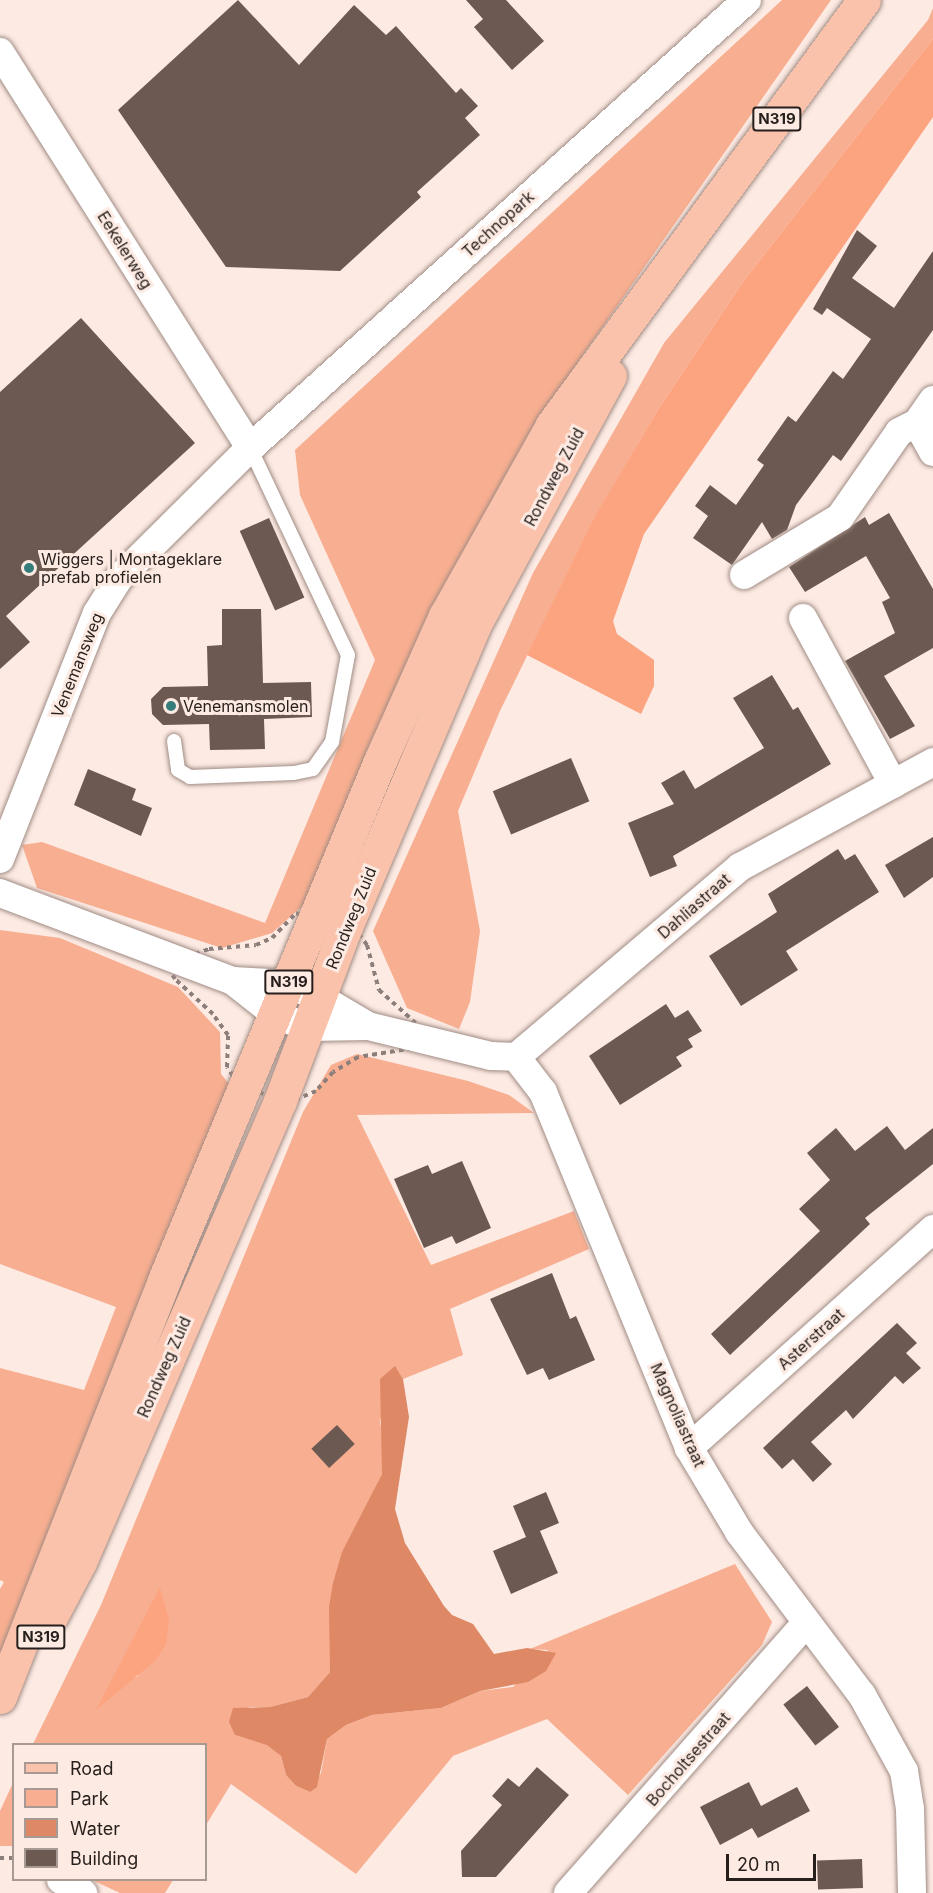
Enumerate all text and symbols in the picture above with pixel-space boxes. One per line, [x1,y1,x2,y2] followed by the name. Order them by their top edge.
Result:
[752,107,802,131] road number: N319
[458,187,538,261] street label: Technopark
[94,208,156,292] street label: Eekelerweg
[520,425,588,529] street label: Rondweg Zuid
[41,549,222,587] place label: Wiggers | Montageklare prefab profielen
[22,561,36,575] marker: Wiggers | Montageklare prefab profielen
[47,610,107,720] street label: Venemansweg
[183,696,308,716] place label: Venemansmolen
[164,699,178,713] marker: Venemansmolen
[322,864,380,972] street label: Rondweg Zuid
[654,869,734,943] street label: Dahliastraat
[264,970,314,994] road number: N319
[774,1304,848,1374] street label: Asterstraat
[133,1314,195,1420] street label: Rondweg Zuid
[646,1360,710,1470] street label: Magnoliastraat
[15,1625,66,1649] road number: N319
[642,1708,734,1810] street label: Bocholtsestraat
[12,1743,207,1881] legend
[70,1758,113,1779] text: Road
[70,1788,109,1809] text: Park
[70,1818,120,1839] text: Water
[729,1842,819,1880] scale bar
[70,1848,138,1869] text: Building
[737,1854,780,1875] text: 20 m

